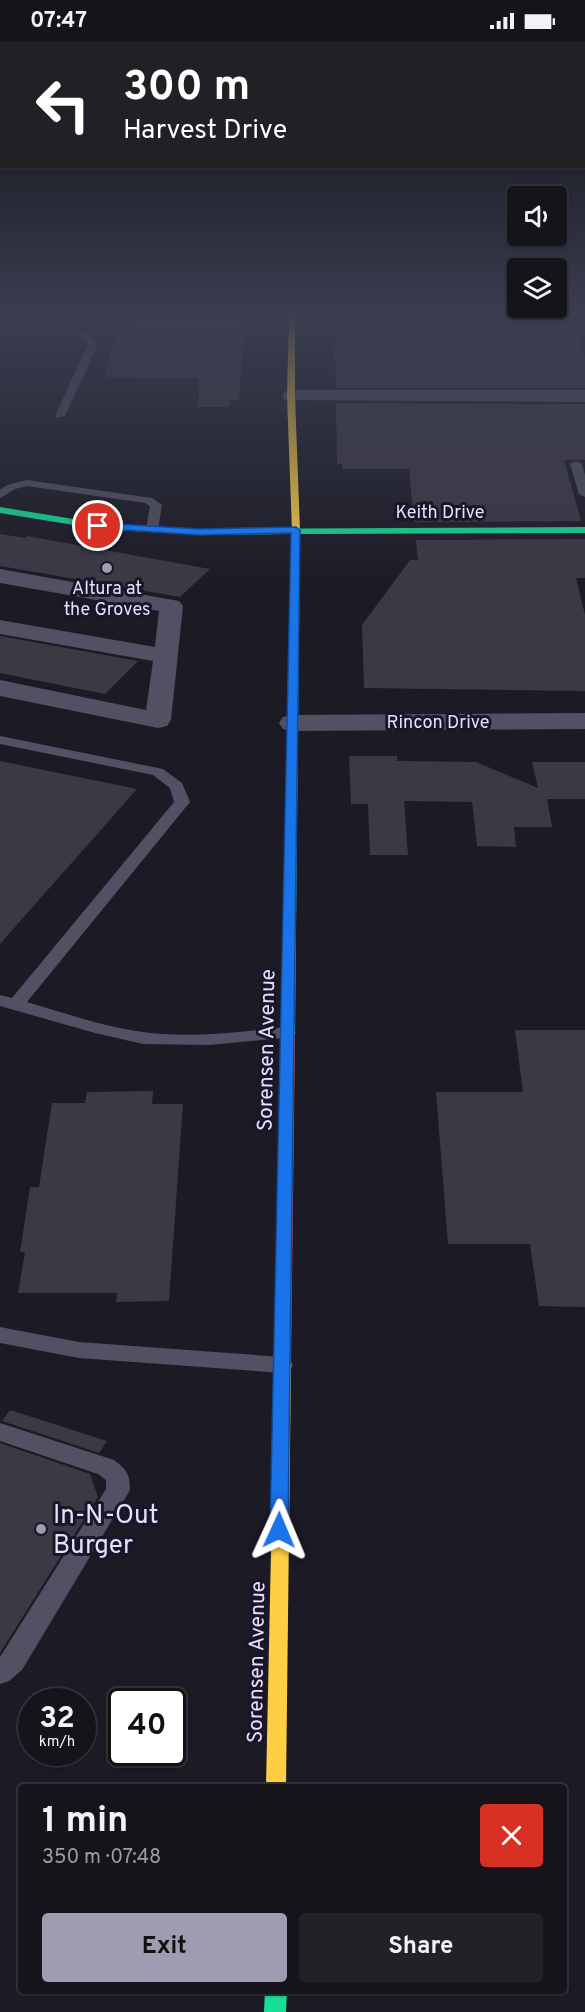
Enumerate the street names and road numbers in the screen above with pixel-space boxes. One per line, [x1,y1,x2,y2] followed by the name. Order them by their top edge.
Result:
[395,502,485,525] street label: Keith Drive
[386,712,490,735] street label: Rincon Drive
[253,969,282,1131] street label: Sorensen Avenue
[243,1581,272,1743] street label: Sorensen Avenue

